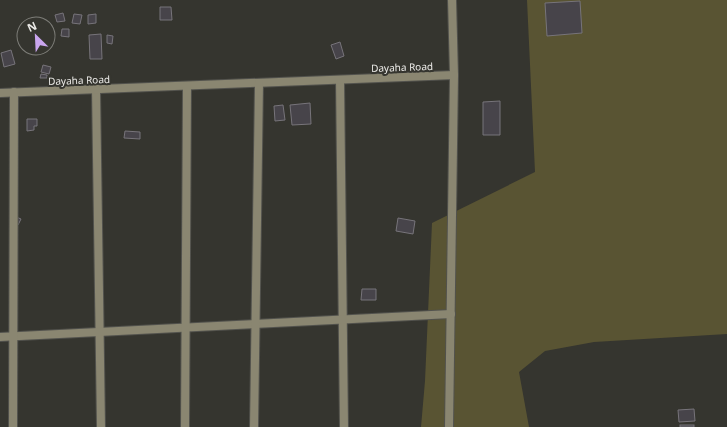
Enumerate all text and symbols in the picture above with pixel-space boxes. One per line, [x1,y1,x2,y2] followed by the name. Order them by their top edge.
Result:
[16,16,56,56] north arrow
[25,18,39,35] text: N
[371,59,433,75] street label: Dayaha Road
[48,72,110,88] street label: Dayaha Road

